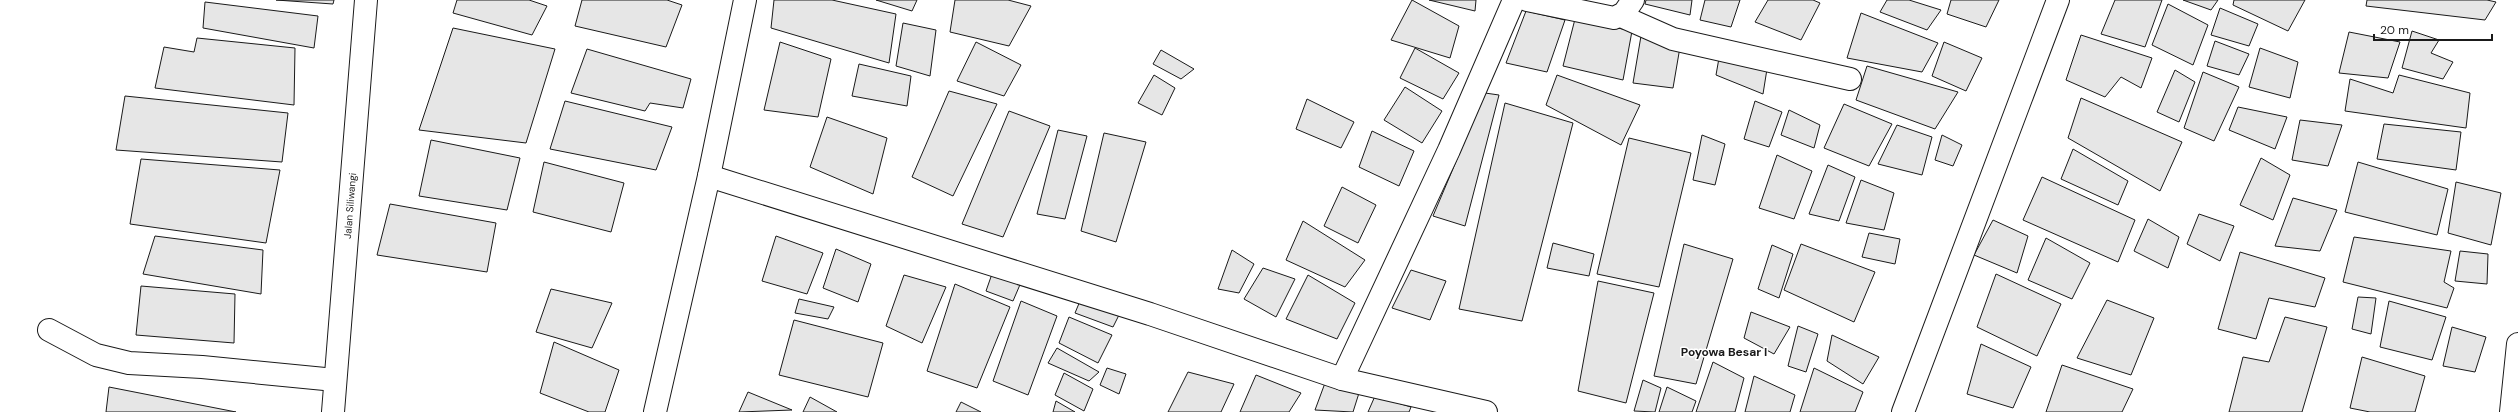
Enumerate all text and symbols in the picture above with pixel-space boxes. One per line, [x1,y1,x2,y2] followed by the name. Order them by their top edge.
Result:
[2374,16,2492,42] scale bar
[2380,22,2409,38] text: 20 m
[340,172,359,239] street label: Jalan Siliwangi
[1681,344,1767,360] district label: Poyowa Besar I

